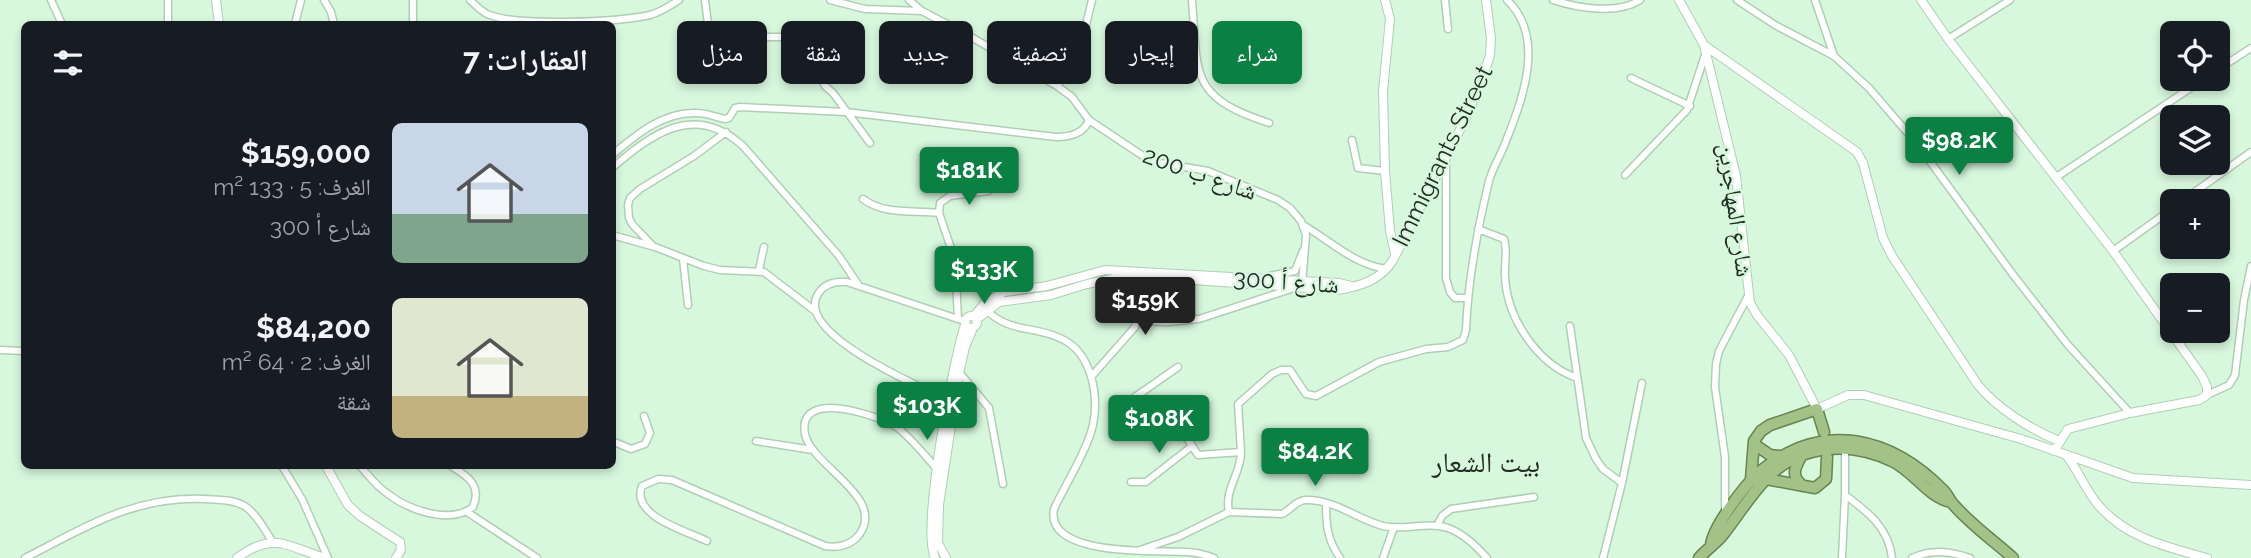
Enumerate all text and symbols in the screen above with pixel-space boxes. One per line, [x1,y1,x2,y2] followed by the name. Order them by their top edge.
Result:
[677,21,767,84] chip: منزل
[781,21,865,84] chip: شقة
[879,21,973,84] chip: جديد
[987,21,1091,84] chip: تصفية
[1105,21,1198,84] chip: إيجار
[1212,21,1302,84] chip: شراء
[2160,21,2230,343] map controls
[2160,21,2230,91] button: locate
[463,42,588,77] text: العقارات: 7
[49,44,87,82] icon: filters
[1386,61,1498,251] street label: Immigrants Street
[2160,105,2230,175] button: layers
[1902,118,2016,177] pin: $98.2K
[1921,126,1997,153] text: $98.2K
[241,135,371,170] text: $159,000
[1139,140,1261,207] street label: شارع ب 200
[1711,141,1760,279] street label: شارع المهاجرين
[920,148,1018,207] pin: $181K
[448,151,532,235] icon: home
[936,156,1002,183] text: $181K
[213,173,371,200] text: الغرف: 5 · 133 m²
[2160,189,2230,259] button: +
[270,213,371,240] text: شارع أ 300
[935,246,1033,306] pin: $133K
[951,255,1018,282] text: $133K
[1232,263,1340,300] street label: شارع أ 300
[2160,273,2230,343] button: −
[1096,278,1194,337] pin: $159K
[1111,286,1179,313] text: $159K
[256,310,371,345] text: $84,200
[448,326,532,410] icon: home
[222,348,371,375] text: الغرف: 2 · 64 m²
[878,382,976,442] pin: $103K
[337,388,371,415] text: شقة
[893,391,961,418] text: $103K
[1110,396,1208,455] pin: $108K
[1124,404,1194,431] text: $108K
[1258,428,1372,488] pin: $84.2K
[1277,437,1353,464] text: $84.2K
[1431,446,1540,479] district label: بيت الشعار

